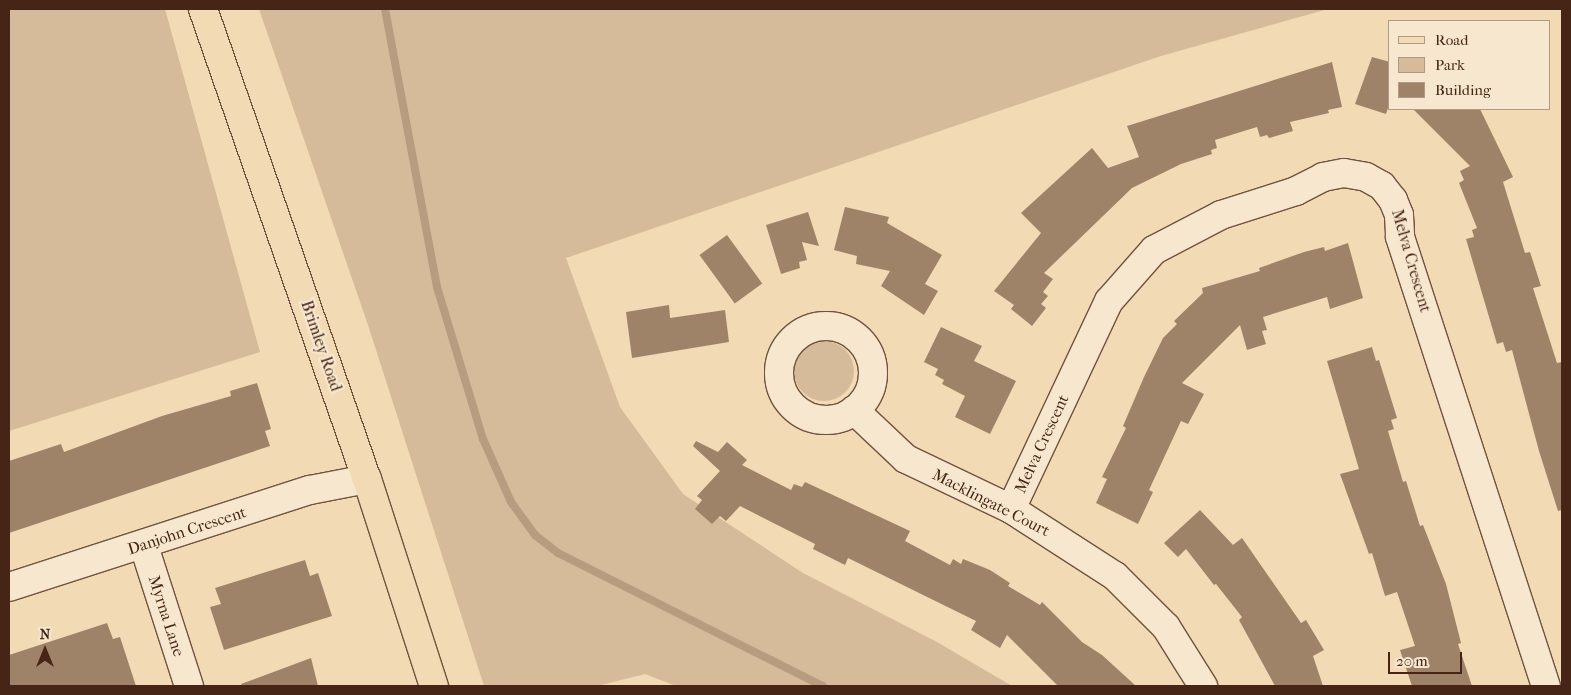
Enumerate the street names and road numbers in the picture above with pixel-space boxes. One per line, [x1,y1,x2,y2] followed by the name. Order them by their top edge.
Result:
[1387,207,1435,315] street label: Melva Crescent
[296,298,346,394] street label: Brimley Road
[1011,392,1073,496] street label: Melva Crescent
[929,465,1053,541] street label: Macklingate Court
[125,503,249,559] street label: Danjohn Crescent
[144,573,188,659] street label: Myrna Lane

